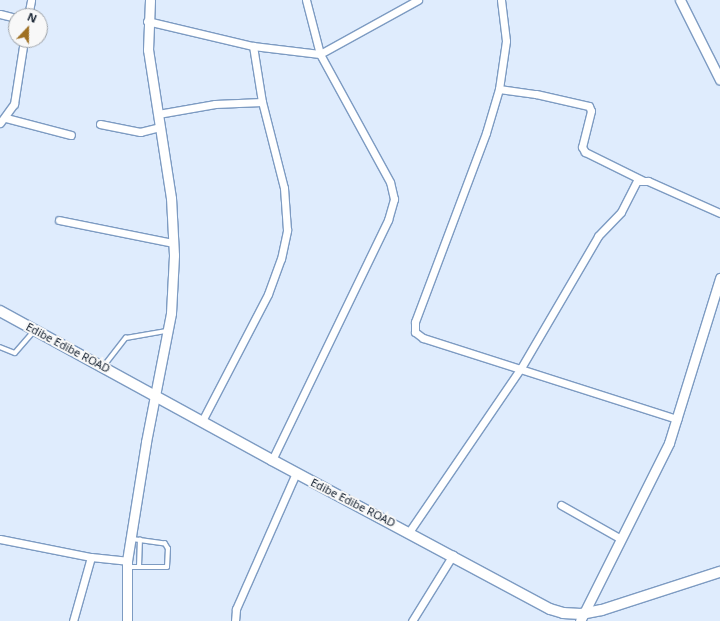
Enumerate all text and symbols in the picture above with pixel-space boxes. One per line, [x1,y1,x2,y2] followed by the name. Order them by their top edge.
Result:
[8,8,48,48] north arrow
[25,9,39,26] text: N
[24,320,112,376] street label: Edibe Edibe ROAD
[308,476,398,530] street label: Edibe Edibe ROAD

